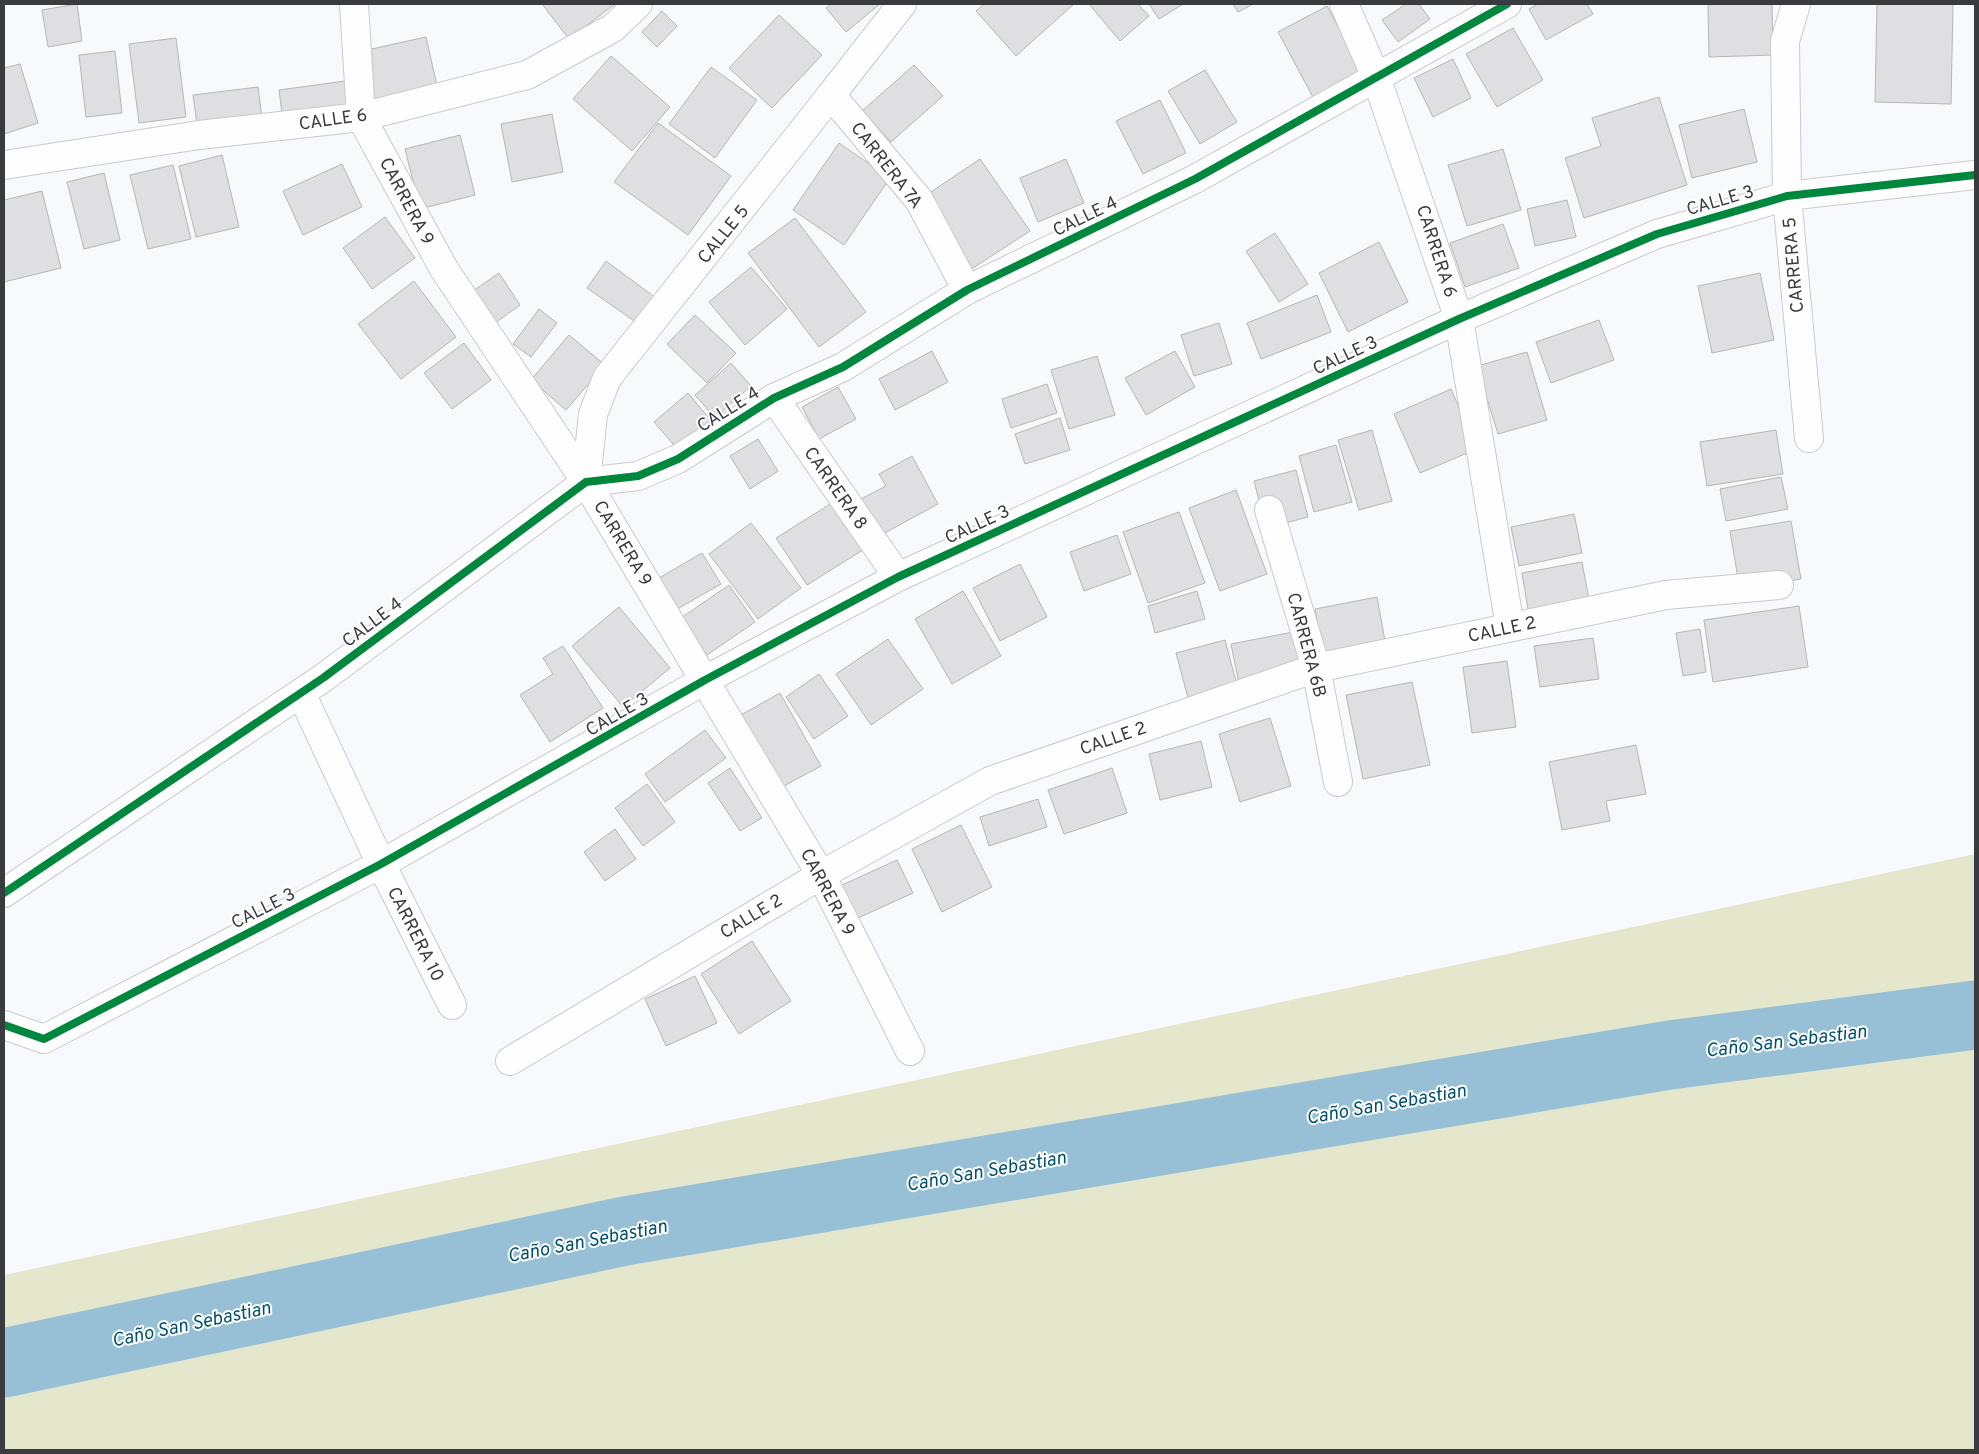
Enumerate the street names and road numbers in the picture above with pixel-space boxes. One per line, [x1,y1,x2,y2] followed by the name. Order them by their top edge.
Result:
[297,104,369,137] street label: CALLE 6
[845,118,927,214] street label: CARRERA 7A
[373,154,438,249] street label: CARRERA 9
[1684,181,1757,222] street label: CALLE 3
[1049,192,1122,243] street label: CALLE 4
[693,201,755,269] street label: CALLE 5
[1410,202,1461,301] street label: CARRERA 6
[1779,216,1810,314] street label: CARRERA 5
[1309,331,1382,381] street label: CALLE 3
[693,382,764,438] street label: CALLE 4
[798,443,872,535] street label: CARRERA 8
[587,497,656,591] street label: CARRERA 9
[941,500,1014,550] street label: CALLE 3
[1281,590,1331,700] street label: CARRERA 6B
[338,593,408,653] street label: CALLE 4
[1466,612,1539,649] street label: CALLE 2
[582,688,653,743] street label: CALLE 3
[1077,717,1150,762] street label: CALLE 2
[794,845,859,940] street label: CARRERA 9
[228,883,300,935] street label: CALLE 3
[381,883,448,986] street label: CARRERA 10
[716,890,787,945] street label: CALLE 2

